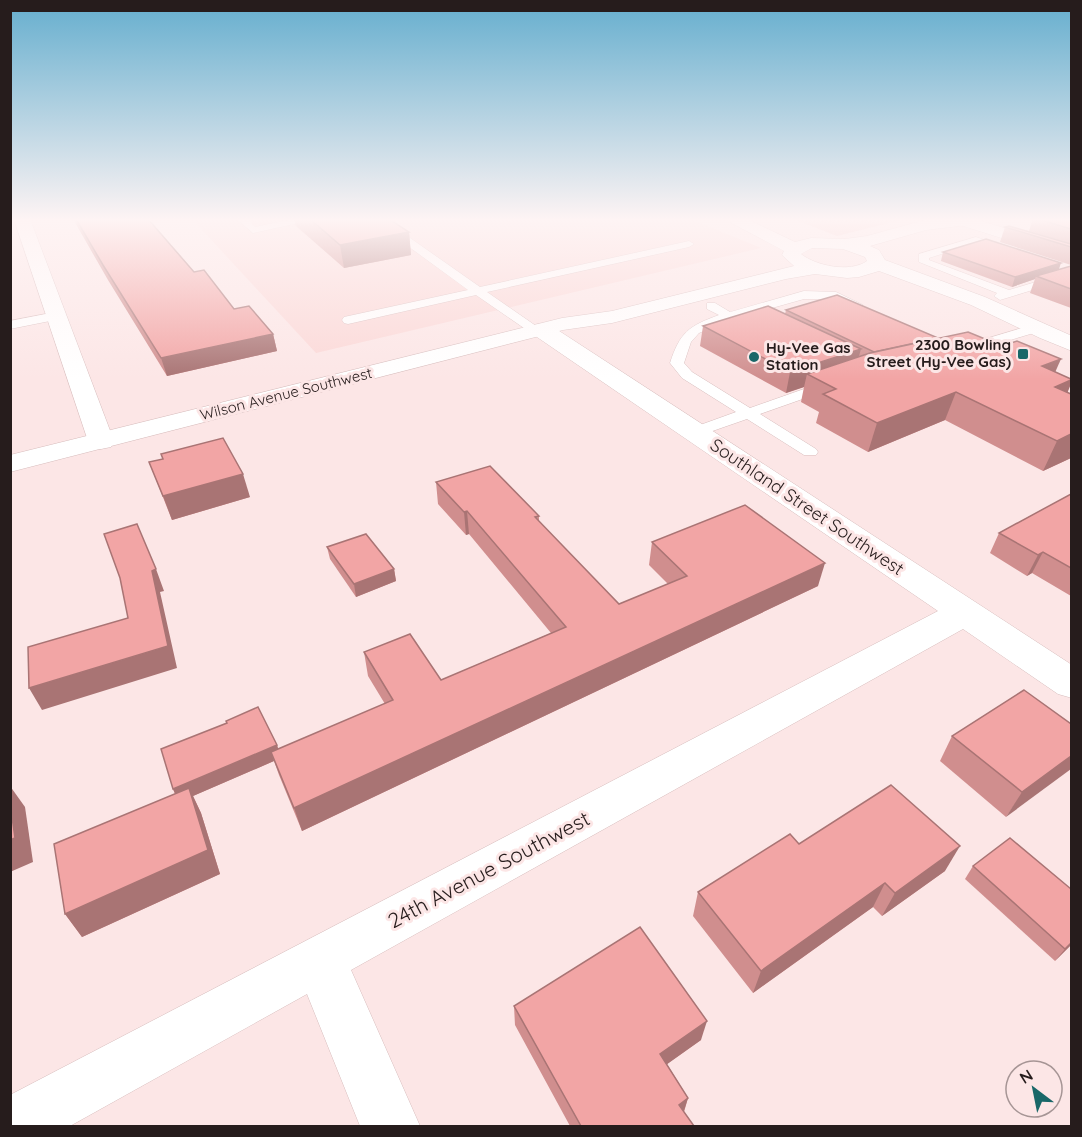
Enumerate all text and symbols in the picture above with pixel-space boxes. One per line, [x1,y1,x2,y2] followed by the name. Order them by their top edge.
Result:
[866,335,1011,371] place label: 2300 Bowling Street (Hy-Vee Gas)
[766,338,851,374] place label: Hy-Vee Gas Station
[1016,347,1030,361] marker: 2300 Bowling Street (Hy-Vee Gas)
[747,350,761,364] marker: Hy-Vee Gas Station
[198,363,374,424] street label: Wilson Avenue Southwest
[706,433,909,580] street label: Southland Street Southwest
[383,805,594,933] street label: 24th Avenue Southwest
[1004,1059,1064,1119] north arrow
[1016,1065,1036,1088] text: N

